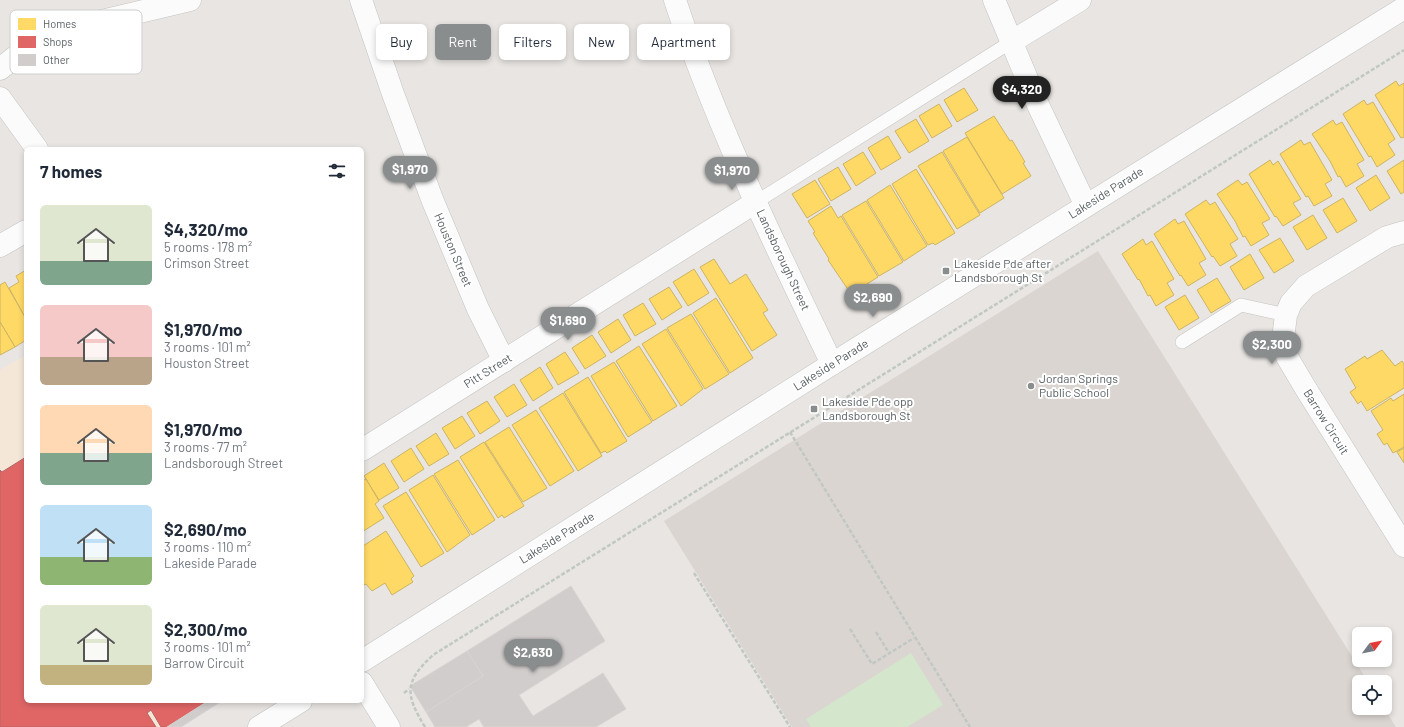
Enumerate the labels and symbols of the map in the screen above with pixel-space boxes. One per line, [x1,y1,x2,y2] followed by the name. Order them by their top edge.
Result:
[10,10,142,74] legend
[43,17,76,30] text: Homes
[43,35,73,48] text: Shops
[43,53,70,66] text: Other
[989,76,1055,110] pin: $4,320
[377,156,443,190] pin: $1,970
[699,157,765,191] pin: $1,970
[1065,163,1146,221] street label: Lakeside Parade
[754,207,813,312] street label: Landsborough Street
[432,211,476,289] street label: Houston Street
[954,256,1051,284] place label: Lakeside Pde after Landsborough St
[941,266,951,276] marker: Lakeside Pde after Landsborough St
[840,284,906,318] pin: $2,690
[535,307,601,341] pin: $1,690
[1239,331,1305,365] pin: $2,300
[790,335,871,393] street label: Lakeside Parade
[461,350,514,390] street label: Pitt Street
[1039,371,1118,399] place label: Jordan Springs Public School
[1026,381,1036,391] marker: Jordan Springs Public School
[1301,386,1352,457] street label: Barrow Circuit
[822,394,913,422] place label: Lakeside Pde opp Landsborough St
[809,404,819,414] marker: Lakeside Pde opp Landsborough St
[516,508,597,566] street label: Lakeside Parade
[1352,627,1392,667] north arrow
[500,639,566,673] pin: $2,630

